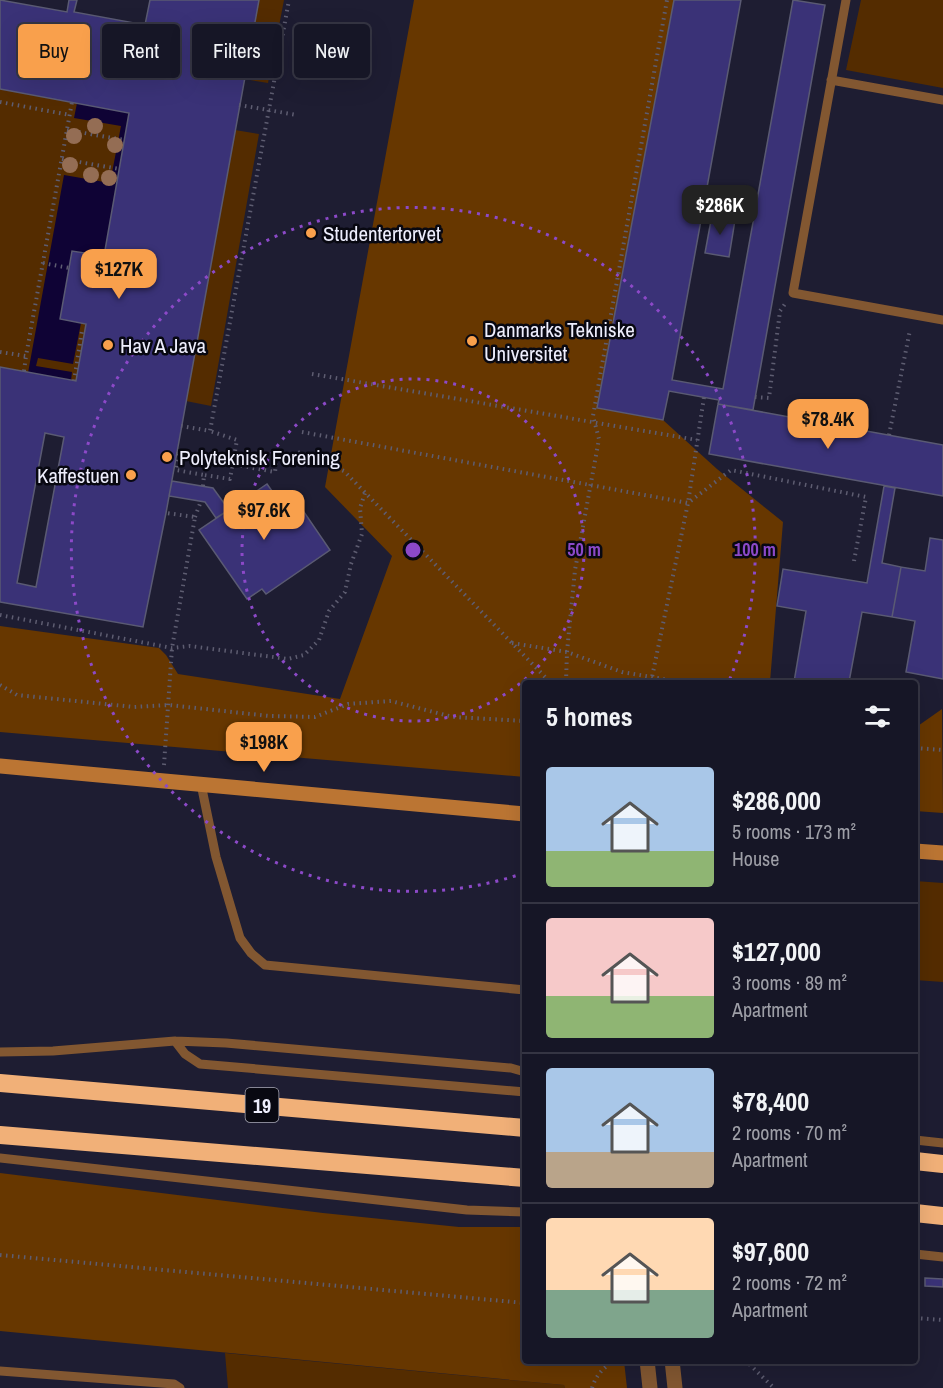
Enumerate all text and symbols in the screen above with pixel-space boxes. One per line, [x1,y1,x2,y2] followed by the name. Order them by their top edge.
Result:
[18,24,90,78] chip: Buy
[102,24,180,78] chip: Rent
[192,24,282,78] chip: Filters
[294,24,370,78] chip: New
[678,185,762,236] pin: $286K
[696,191,744,218] text: $286K
[323,219,441,248] place label: Studentertorvet
[304,226,318,240] marker: Studentertorvet
[77,249,161,300] pin: $127K
[95,255,143,282] text: $127K
[484,315,635,368] place label: Danmarks Tekniske Universitet
[120,331,207,360] place label: Hav A Java
[465,334,479,348] marker: Danmarks Tekniske Universitet
[101,338,115,352] marker: Hav A Java
[779,399,877,450] pin: $78.4K
[802,405,854,432] text: $78.4K
[179,443,340,472] place label: Polyteknisk Forening
[160,450,174,464] marker: Polyteknisk Forening
[37,461,119,490] place label: Kaffestuen
[124,468,138,482] marker: Kaffestuen
[215,490,313,541] pin: $97.6K
[238,496,290,523] text: $97.6K
[567,537,601,562] text: 50 m
[734,537,776,562] text: 100 m
[403,540,423,560] centre of rings
[546,699,633,734] text: 5 homes
[861,700,894,733] icon: filters
[222,722,306,773] pin: $198K
[240,728,288,755] text: $198K
[732,783,821,818] text: $286,000
[594,791,666,863] icon: home
[732,818,856,845] text: 5 rooms · 173 m²
[732,845,779,872] text: House
[732,934,821,969] text: $127,000
[594,942,666,1014] icon: home
[732,969,847,996] text: 3 rooms · 89 m²
[732,996,808,1023] text: Apartment
[732,1084,809,1119] text: $78,400
[246,1088,278,1122] road number: 19
[594,1092,666,1164] icon: home
[732,1119,847,1146] text: 2 rooms · 70 m²
[732,1146,808,1173] text: Apartment
[732,1234,809,1269] text: $97,600
[594,1242,666,1314] icon: home
[732,1269,847,1296] text: 2 rooms · 72 m²
[732,1296,808,1323] text: Apartment

